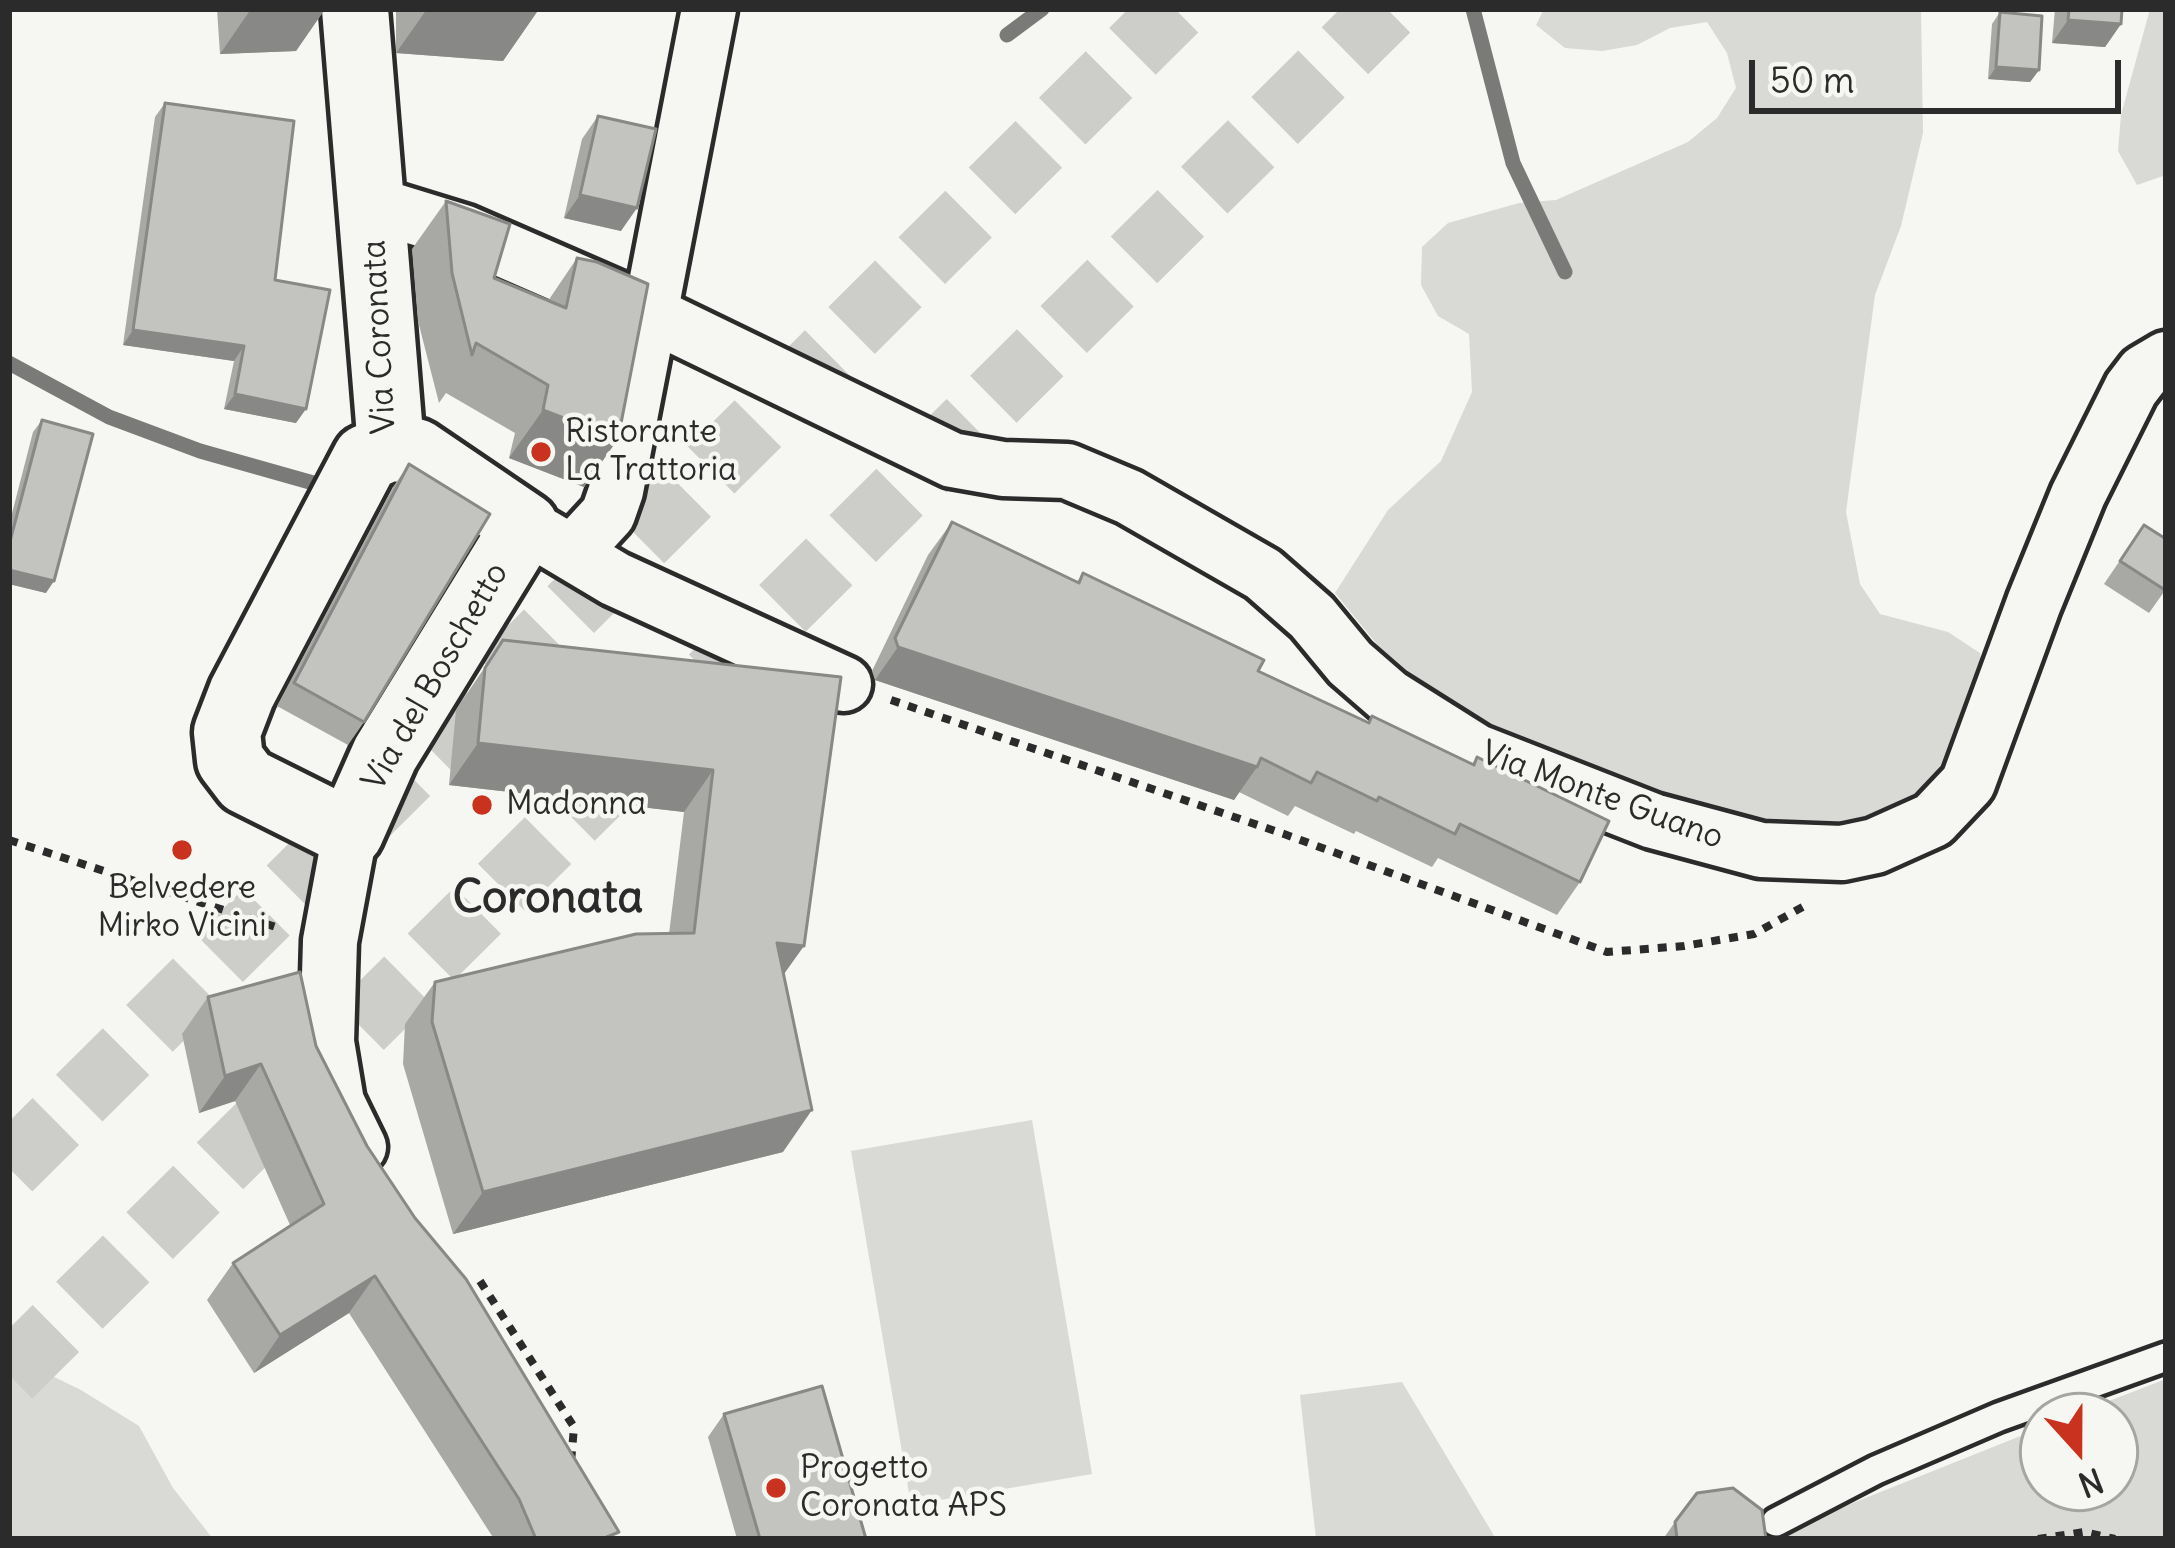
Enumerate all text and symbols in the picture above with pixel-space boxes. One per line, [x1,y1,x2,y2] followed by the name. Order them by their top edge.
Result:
[1755,36,2127,110] scale bar
[1770,58,1855,103] text: 50 m
[355,239,405,435] street label: Via Coronata
[565,413,737,491] place label: Ristorante La Trattoria
[528,439,554,465] marker: Ristorante La Trattoria
[355,556,517,798] street label: Via del Boschetto
[1476,734,1728,858] street label: Via Monte Guano
[506,785,646,825] place label: Madonna
[469,792,495,818] marker: Madonna
[169,837,195,863] marker: Belvedere Mirko Vicini
[97,869,267,947] place label: Belvedere Mirko Vicini
[453,872,643,926] district label: Coronata
[2019,1392,2139,1512] north arrow
[800,1449,1007,1527] place label: Progetto Coronata APS
[2073,1459,2109,1507] text: N
[763,1475,789,1501] marker: Progetto Coronata APS

